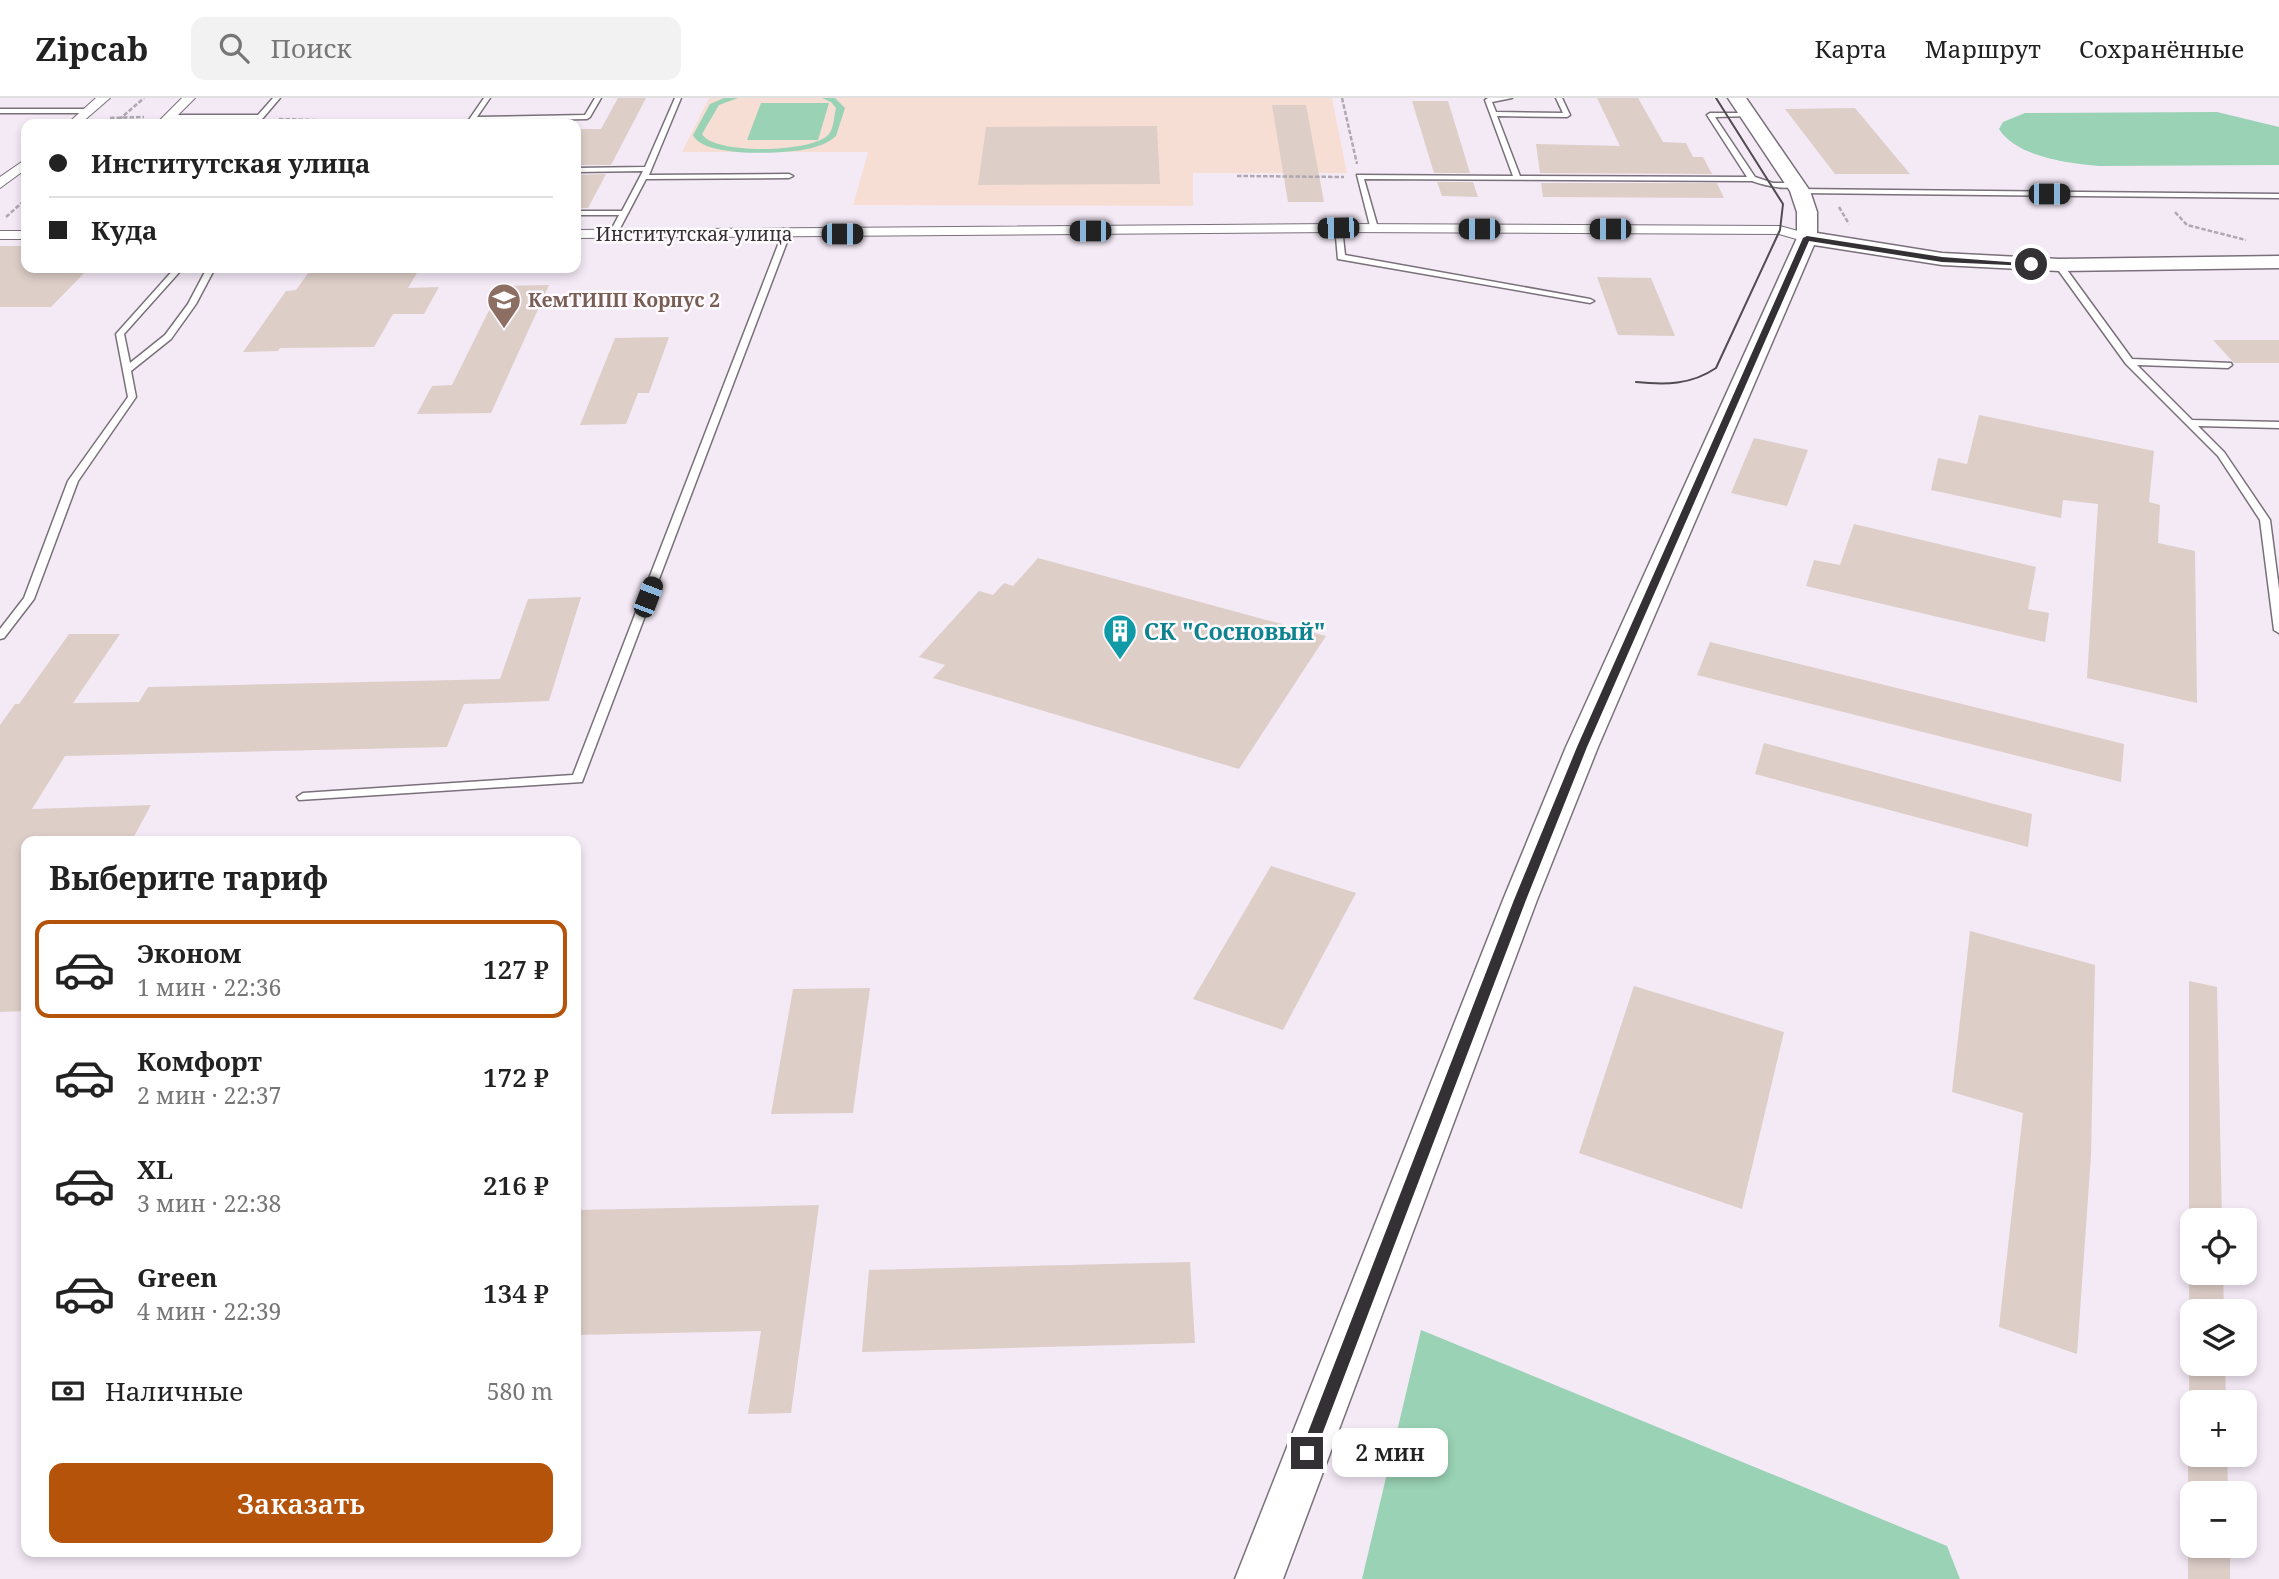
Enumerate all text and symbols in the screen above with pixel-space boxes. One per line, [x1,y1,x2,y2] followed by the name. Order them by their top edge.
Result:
[191,17,681,80] search box
[35,26,149,71] text: Zipcab
[215,29,253,67] icon: search
[271,30,352,66] text: Поиск
[1815,32,1887,65] text: Карта
[1925,32,2041,65] text: Маршрут
[2079,32,2244,65] text: Сохранённые
[91,145,370,181] text: Институтская улица
[2029,184,2071,205] car
[91,212,157,248] text: Куда
[1317,217,1360,239] car
[1459,219,1501,240] car
[1590,219,1632,240] car
[595,221,793,247] street label: Институтская улица
[1070,221,1112,242] car
[822,224,864,245] car
[2015,248,2047,280] route start
[485,281,523,330] school or university icon: КемТИПП Корпус 2
[528,287,720,313] place label: КемТИПП Корпус 2
[631,574,666,620] car
[1101,612,1139,661] building icon: СК "Сосновый"
[1144,615,1326,647] place label: СК "Сосновый"
[49,856,328,899] text: Выберите тариф
[137,935,241,971] text: Эконом
[53,938,116,1001] icon: car
[483,951,549,987] text: 127 ₽
[137,971,281,1003] text: 1 мин · 22:36
[137,1043,262,1079] text: Комфорт
[53,1046,116,1109] icon: car
[483,1059,549,1095] text: 172 ₽
[137,1079,281,1111] text: 2 мин · 22:37
[137,1151,173,1187] text: XL
[53,1154,116,1217] icon: car
[483,1167,549,1203] text: 216 ₽
[137,1187,281,1219] text: 3 мин · 22:38
[2180,1208,2257,1558] map controls
[2180,1208,2257,1285] button: locate
[137,1259,218,1295] text: Green
[53,1262,116,1325] icon: car
[483,1275,549,1311] text: 134 ₽
[137,1295,281,1327] text: 4 мин · 22:39
[2180,1299,2257,1376] button: layers
[49,1372,87,1410] icon: cash
[105,1373,243,1409] text: Наличные
[487,1375,553,1407] text: 580 m
[2180,1390,2257,1467] button: +
[1332,1428,1447,1478] callout: 2 мин
[1355,1436,1425,1468] text: 2 мин
[1291,1437,1323,1469] route end
[49,1463,553,1543] button: Заказать
[2180,1481,2257,1558] button: −

